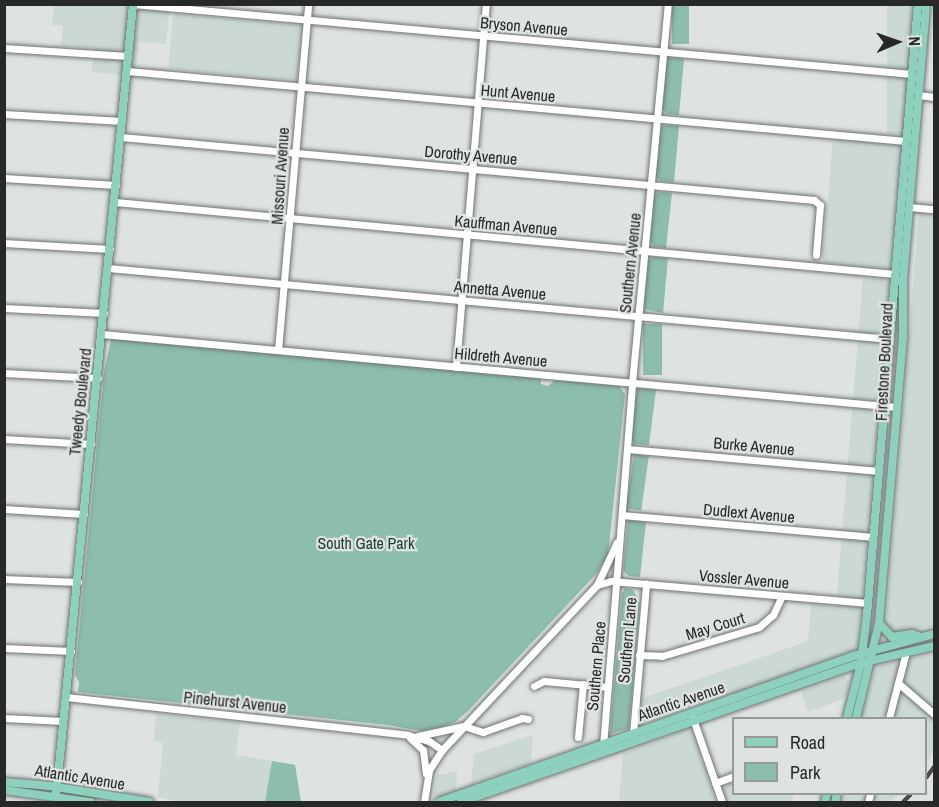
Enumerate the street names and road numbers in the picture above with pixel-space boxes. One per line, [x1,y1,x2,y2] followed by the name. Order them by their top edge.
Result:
[479,13,569,39] street label: Bryson Avenue
[479,80,557,106] street label: Hunt Avenue
[267,126,293,226] street label: Missouri Avenue
[423,141,519,169] street label: Dorothy Avenue
[453,211,559,239] street label: Kauffman Avenue
[615,212,645,314] street label: Southern Avenue
[453,276,547,304] street label: Annetta Avenue
[871,303,897,421] street label: Firestone Boulevard
[453,343,549,371] street label: Hildreth Avenue
[65,347,95,457] street label: Tweedy Boulevard
[712,433,796,459] street label: Burke Avenue
[702,499,796,527] street label: Dudlext Avenue
[698,565,790,593] street label: Vossler Avenue
[614,596,640,684] street label: Southern Lane
[683,608,747,644] street label: May Court
[583,620,609,712] street label: Southern Place
[635,677,727,725] street label: Atlantic Avenue
[182,687,288,717] street label: Pinehurst Avenue
[33,760,127,794] street label: Atlantic Avenue

